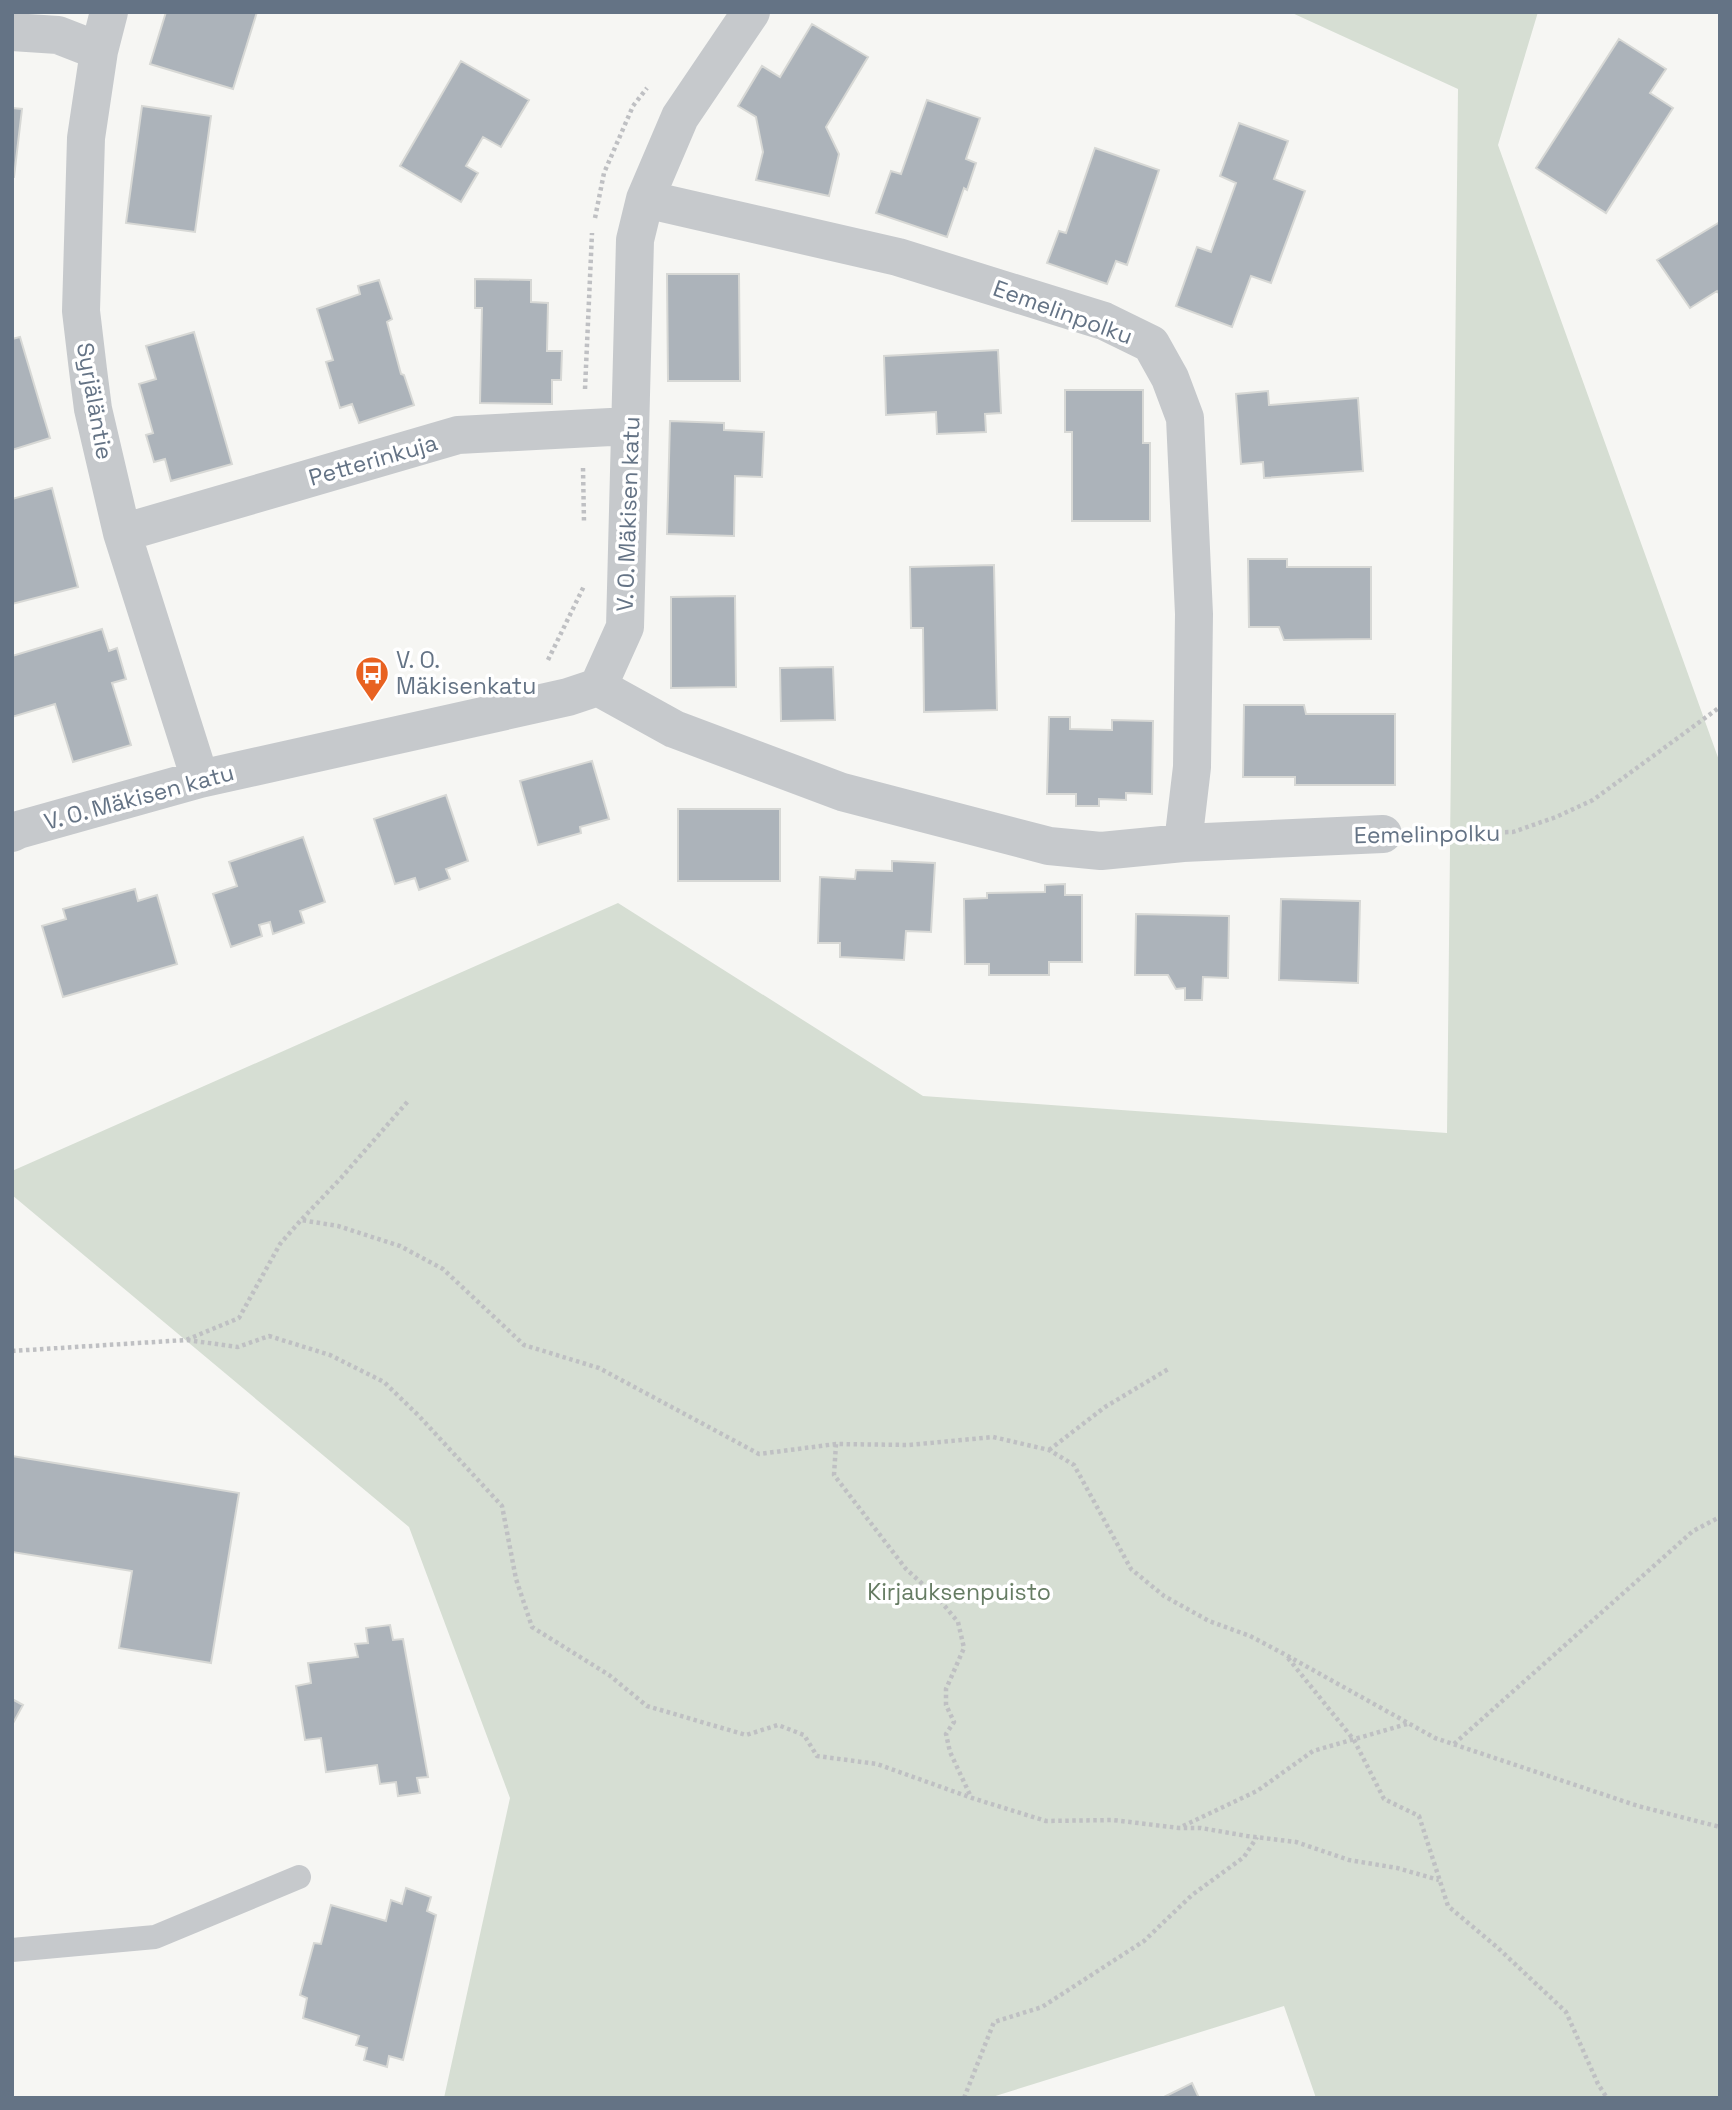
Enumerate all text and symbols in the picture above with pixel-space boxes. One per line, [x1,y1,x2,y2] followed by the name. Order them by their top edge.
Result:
[989,273,1137,351] street label: Eemelinpolku
[70,340,120,462] street label: Syrjäläntie
[610,416,646,612] street label: V. O. Mäkisen katu
[305,427,441,493] street label: Petterinkuja
[396,645,536,701] place label: V. O. Mäkisenkatu
[353,654,391,703] bus stop icon: V. O. Mäkisenkatu
[41,757,237,837] street label: V. O. Mäkisen katu
[1354,818,1500,850] street label: Eemelinpolku
[867,1577,1051,1607] park label: Kirjauksenpuisto

